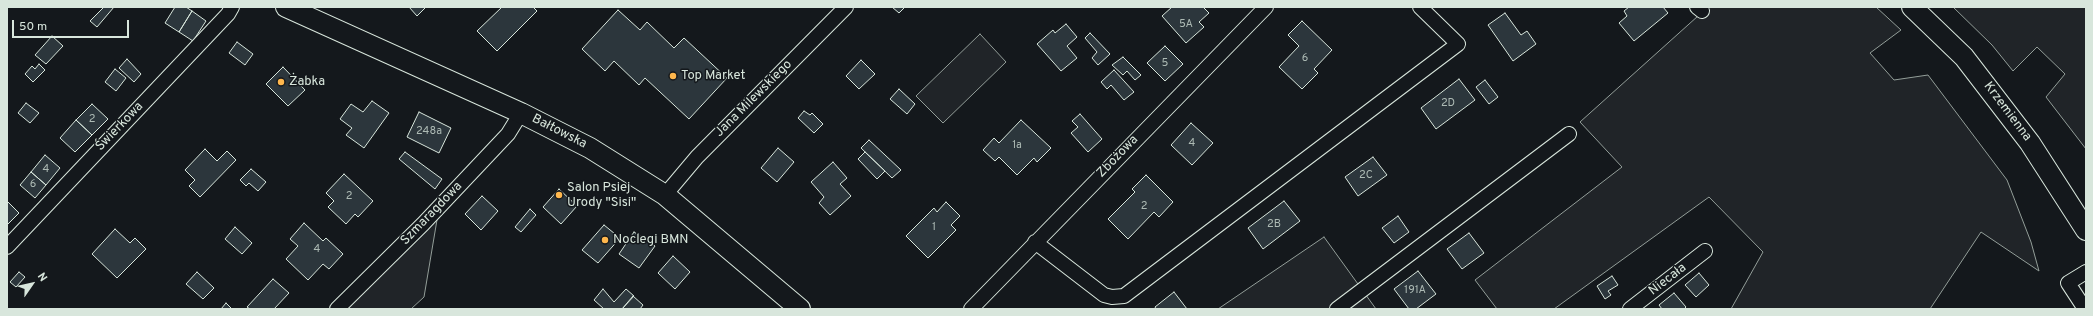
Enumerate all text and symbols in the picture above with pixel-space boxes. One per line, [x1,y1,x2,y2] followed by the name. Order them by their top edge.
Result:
[14,12,131,38] scale bar
[1179,18,1193,32] house number: 5A
[19,19,47,35] text: 50 m
[1302,52,1308,66] house number: 6
[712,57,796,141] street label: Jana Milewskiego
[1162,57,1168,71] house number: 5
[681,68,745,84] place label: Top Market
[668,71,678,81] marker: Top Market
[289,74,325,90] place label: Żabka
[276,77,286,87] marker: Żabka
[1980,79,2034,145] street label: Krzemienna
[1441,97,1455,111] house number: 2D
[93,99,147,155] street label: Świerkowa
[529,112,589,152] street label: Bałtowska
[89,113,95,127] house number: 2
[416,125,442,139] house number: 248a
[1094,133,1142,181] street label: Zbożowa
[1189,137,1195,151] house number: 4
[1012,139,1022,153] house number: 1a
[43,163,49,177] house number: 4
[1359,169,1373,183] house number: 2C
[30,178,36,192] house number: 6
[398,179,466,249] street label: Szmaragdowa
[567,180,636,211] place label: Salon Psiej Urody "Sisi"
[346,190,352,204] house number: 2
[554,190,564,200] marker: Salon Psiej Urody "Sisi"
[1141,200,1147,214] house number: 2
[1267,218,1281,232] house number: 2B
[932,221,936,235] house number: 1
[613,232,689,248] place label: Noclegi BMN
[600,235,610,245] marker: Noclegi BMN
[314,243,320,257] house number: 4
[1646,261,1690,299] street label: Niecała
[12,264,52,304] north arrow
[34,270,50,284] text: N
[1404,284,1426,298] house number: 191A

